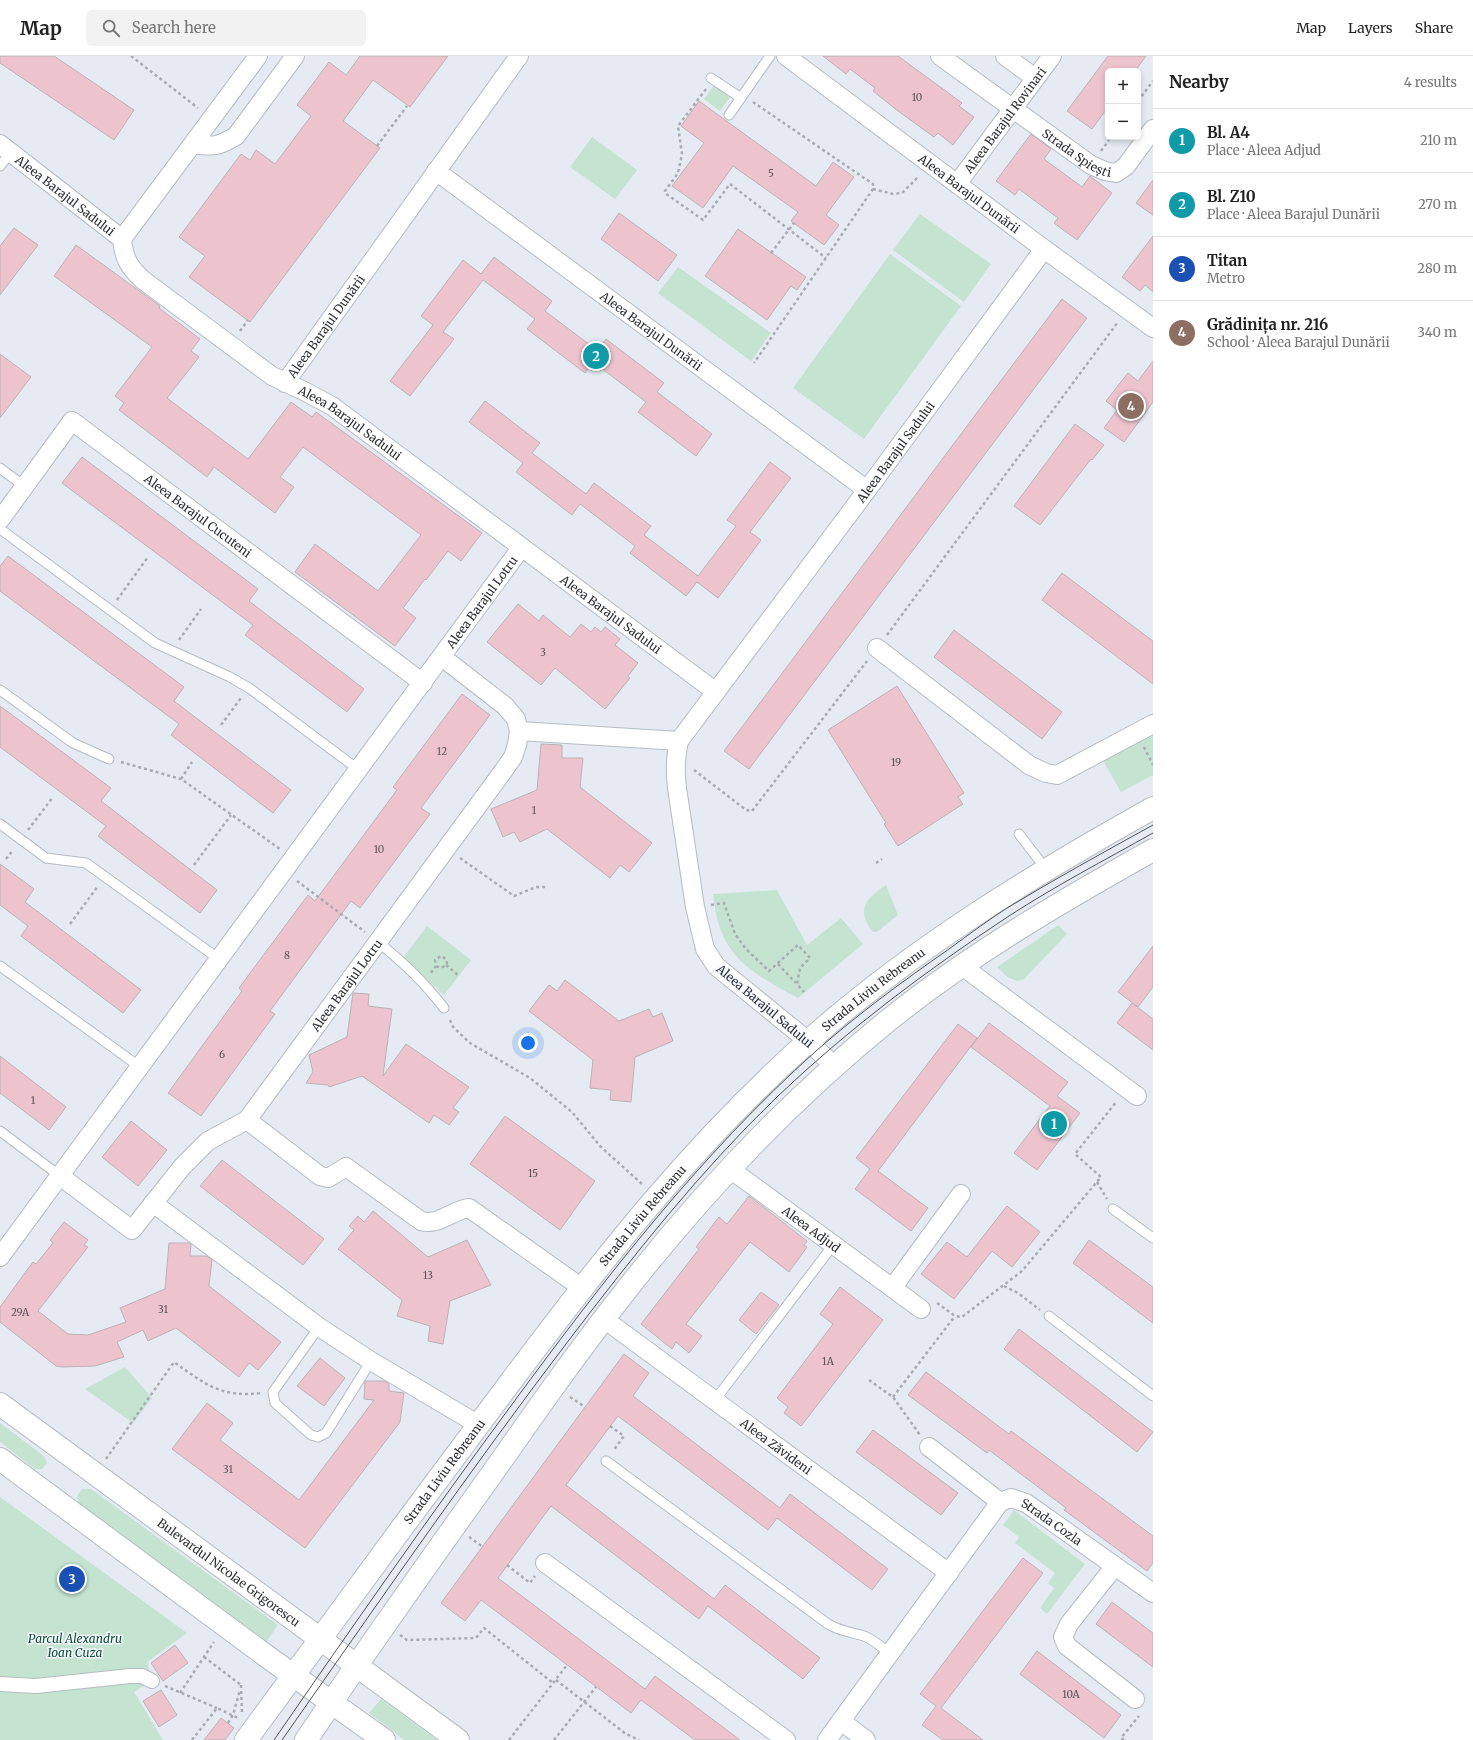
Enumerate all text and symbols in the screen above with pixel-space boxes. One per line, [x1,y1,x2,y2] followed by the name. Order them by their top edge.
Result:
[86,10,366,46] search box
[20,16,62,40] text: Map
[100,17,122,39] icon: search
[132,18,216,37] text: Search here
[1296,19,1326,37] text: Map
[1348,19,1393,37] text: Layers
[1415,19,1453,37] text: Share
[960,64,1049,176] street label: Aleea Barajul Rovinari
[1105,68,1141,140] map controls
[1105,68,1141,104] button: +
[1169,71,1229,93] text: Nearby
[1404,74,1457,91] text: 4 results
[912,91,922,104] house number: 10
[1105,104,1141,140] button: −
[1207,123,1250,142] text: Bl. A4
[1040,125,1113,180] street label: Strada Spiești
[1179,132,1185,149] text: 1
[1420,132,1457,149] text: 210 m
[1207,142,1321,159] text: Place · Aleea Adjud
[915,150,1023,236] street label: Aleea Barajul Dunării
[12,151,118,238] street label: Aleea Barajul Sadului
[768,167,774,180] house number: 5
[1207,187,1256,206] text: Bl. Z10
[1178,196,1186,213] text: 2
[1418,196,1457,213] text: 270 m
[1207,206,1380,223] text: Place · Aleea Barajul Dunării
[1207,251,1247,270] text: Titan
[1178,260,1186,277] text: 3
[1417,260,1457,277] text: 280 m
[1207,270,1245,287] text: Metro
[283,272,368,381] street label: Aleea Barajul Dunării
[597,287,705,373] street label: Aleea Barajul Dunării
[1207,315,1328,334] text: Grădinița nr. 216
[1178,324,1186,341] text: 4
[1418,324,1457,341] text: 340 m
[1207,334,1390,351] text: School · Aleea Barajul Dunării
[583,341,609,371] pin: 2
[295,382,405,463] street label: Aleea Barajul Sadului
[1118,391,1144,421] pin: 4
[852,398,937,506] street label: Aleea Barajul Sadului
[141,470,255,560] street label: Aleea Barajul Cucuteni
[442,552,521,652] street label: Aleea Barajul Lotru
[557,571,665,656] street label: Aleea Barajul Sadului
[540,646,546,659] house number: 3
[437,745,447,758] house number: 12
[891,756,901,769] house number: 19
[532,804,537,817] house number: 1
[374,843,384,856] house number: 10
[307,936,385,1035] street label: Aleea Barajul Lotru
[818,944,928,1034] street label: Strada Liviu Rebreanu
[284,949,290,962] house number: 8
[713,960,817,1051] street label: Aleea Barajul Sadului
[518,1033,538,1053] your location
[219,1048,225,1061] house number: 6
[31,1094,36,1107] house number: 1
[1041,1109,1067,1139] pin: 1
[596,1161,689,1269] street label: Strada Liviu Rebreanu
[528,1167,538,1180] house number: 15
[779,1202,843,1255] street label: Aleea Adjud
[423,1269,433,1282] house number: 13
[158,1303,168,1316] house number: 31
[11,1306,30,1319] house number: 29A
[822,1355,835,1368] house number: 1A
[737,1414,815,1477] street label: Aleea Zăvideni
[400,1416,488,1527] street label: Strada Liviu Rebreanu
[223,1463,233,1476] house number: 31
[1020,1495,1086,1548] street label: Strada Cozla
[155,1515,304,1630] street label: Bulevardul Nicolae Grigorescu
[59,1564,85,1594] pin: 3
[28,1631,122,1660] park label: Parcul Alexandru Ioan Cuza
[1062,1688,1081,1701] house number: 10A

